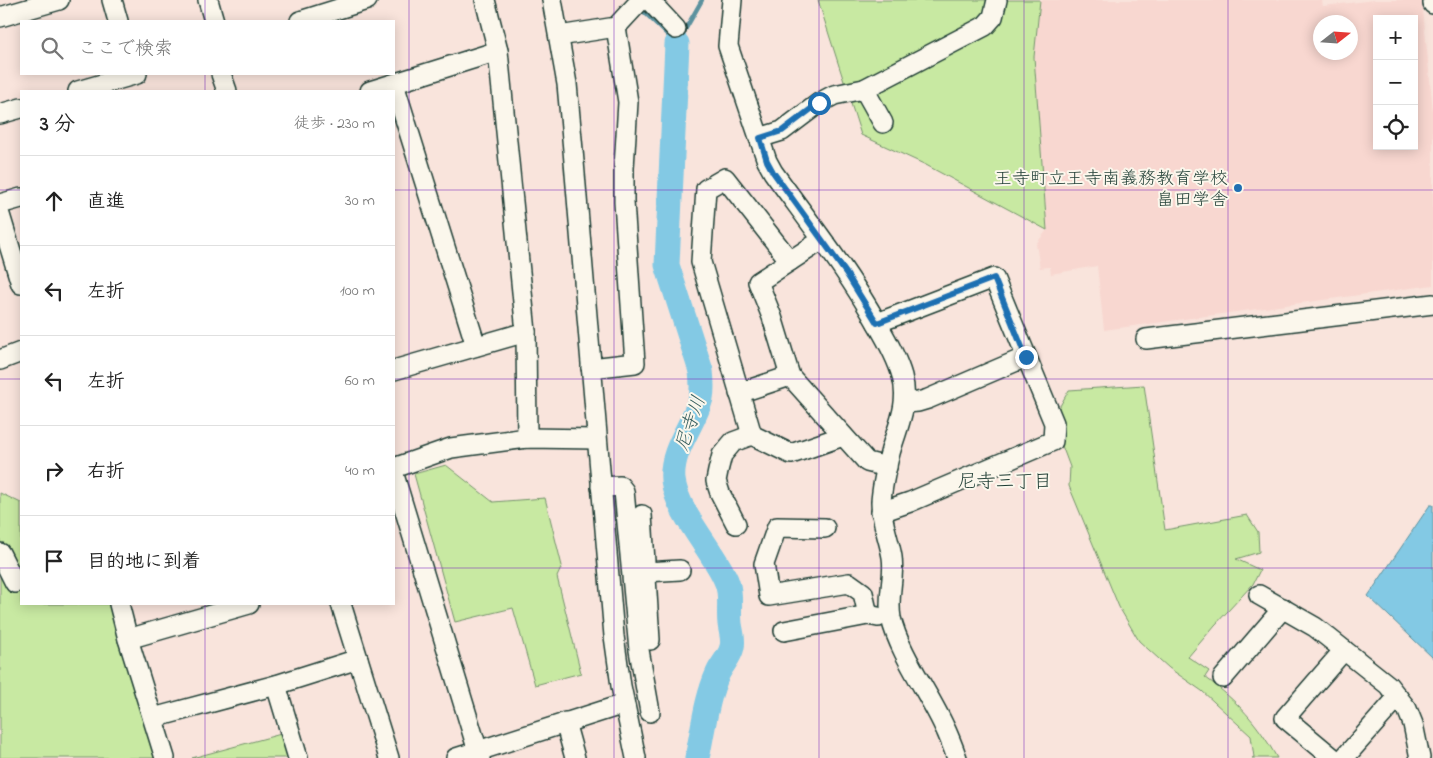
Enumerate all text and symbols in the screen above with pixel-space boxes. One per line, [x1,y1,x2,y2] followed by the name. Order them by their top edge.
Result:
[1313,15,1358,60] north arrow
[1373,15,1418,150] map controls
[1373,15,1418,60] button: +
[20,20,395,75] search box
[38,34,66,62] icon: search
[78,36,173,63] text: ここで検索
[1373,60,1418,105] button: −
[808,92,831,115] route start
[1373,105,1418,150] button: locate
[40,110,75,140] text: 3 分
[294,112,375,136] text: 徒歩 · 230 m
[994,167,1228,214] place label: 王寺町立王寺南義務教育学校 畠田学舎
[1232,182,1244,194] marker: 王寺町立王寺南義務教育学校 畠田学舎
[40,187,68,215] icon: ahead
[87,189,125,216] text: 直進
[345,189,375,213] text: 30 m
[40,277,68,305] icon: left
[87,279,125,306] text: 左折
[340,279,375,303] text: 100 m
[1015,346,1038,369] route end
[40,367,68,395] icon: left
[87,369,125,396] text: 左折
[345,369,375,393] text: 60 m
[669,392,713,455] water label: 尼寺川
[40,457,68,485] icon: right
[87,459,125,486] text: 右折
[345,459,375,483] text: 40 m
[957,469,1053,496] district label: 尼寺三丁目
[40,547,68,575] icon: arrive
[87,549,201,576] text: 目的地に到着

